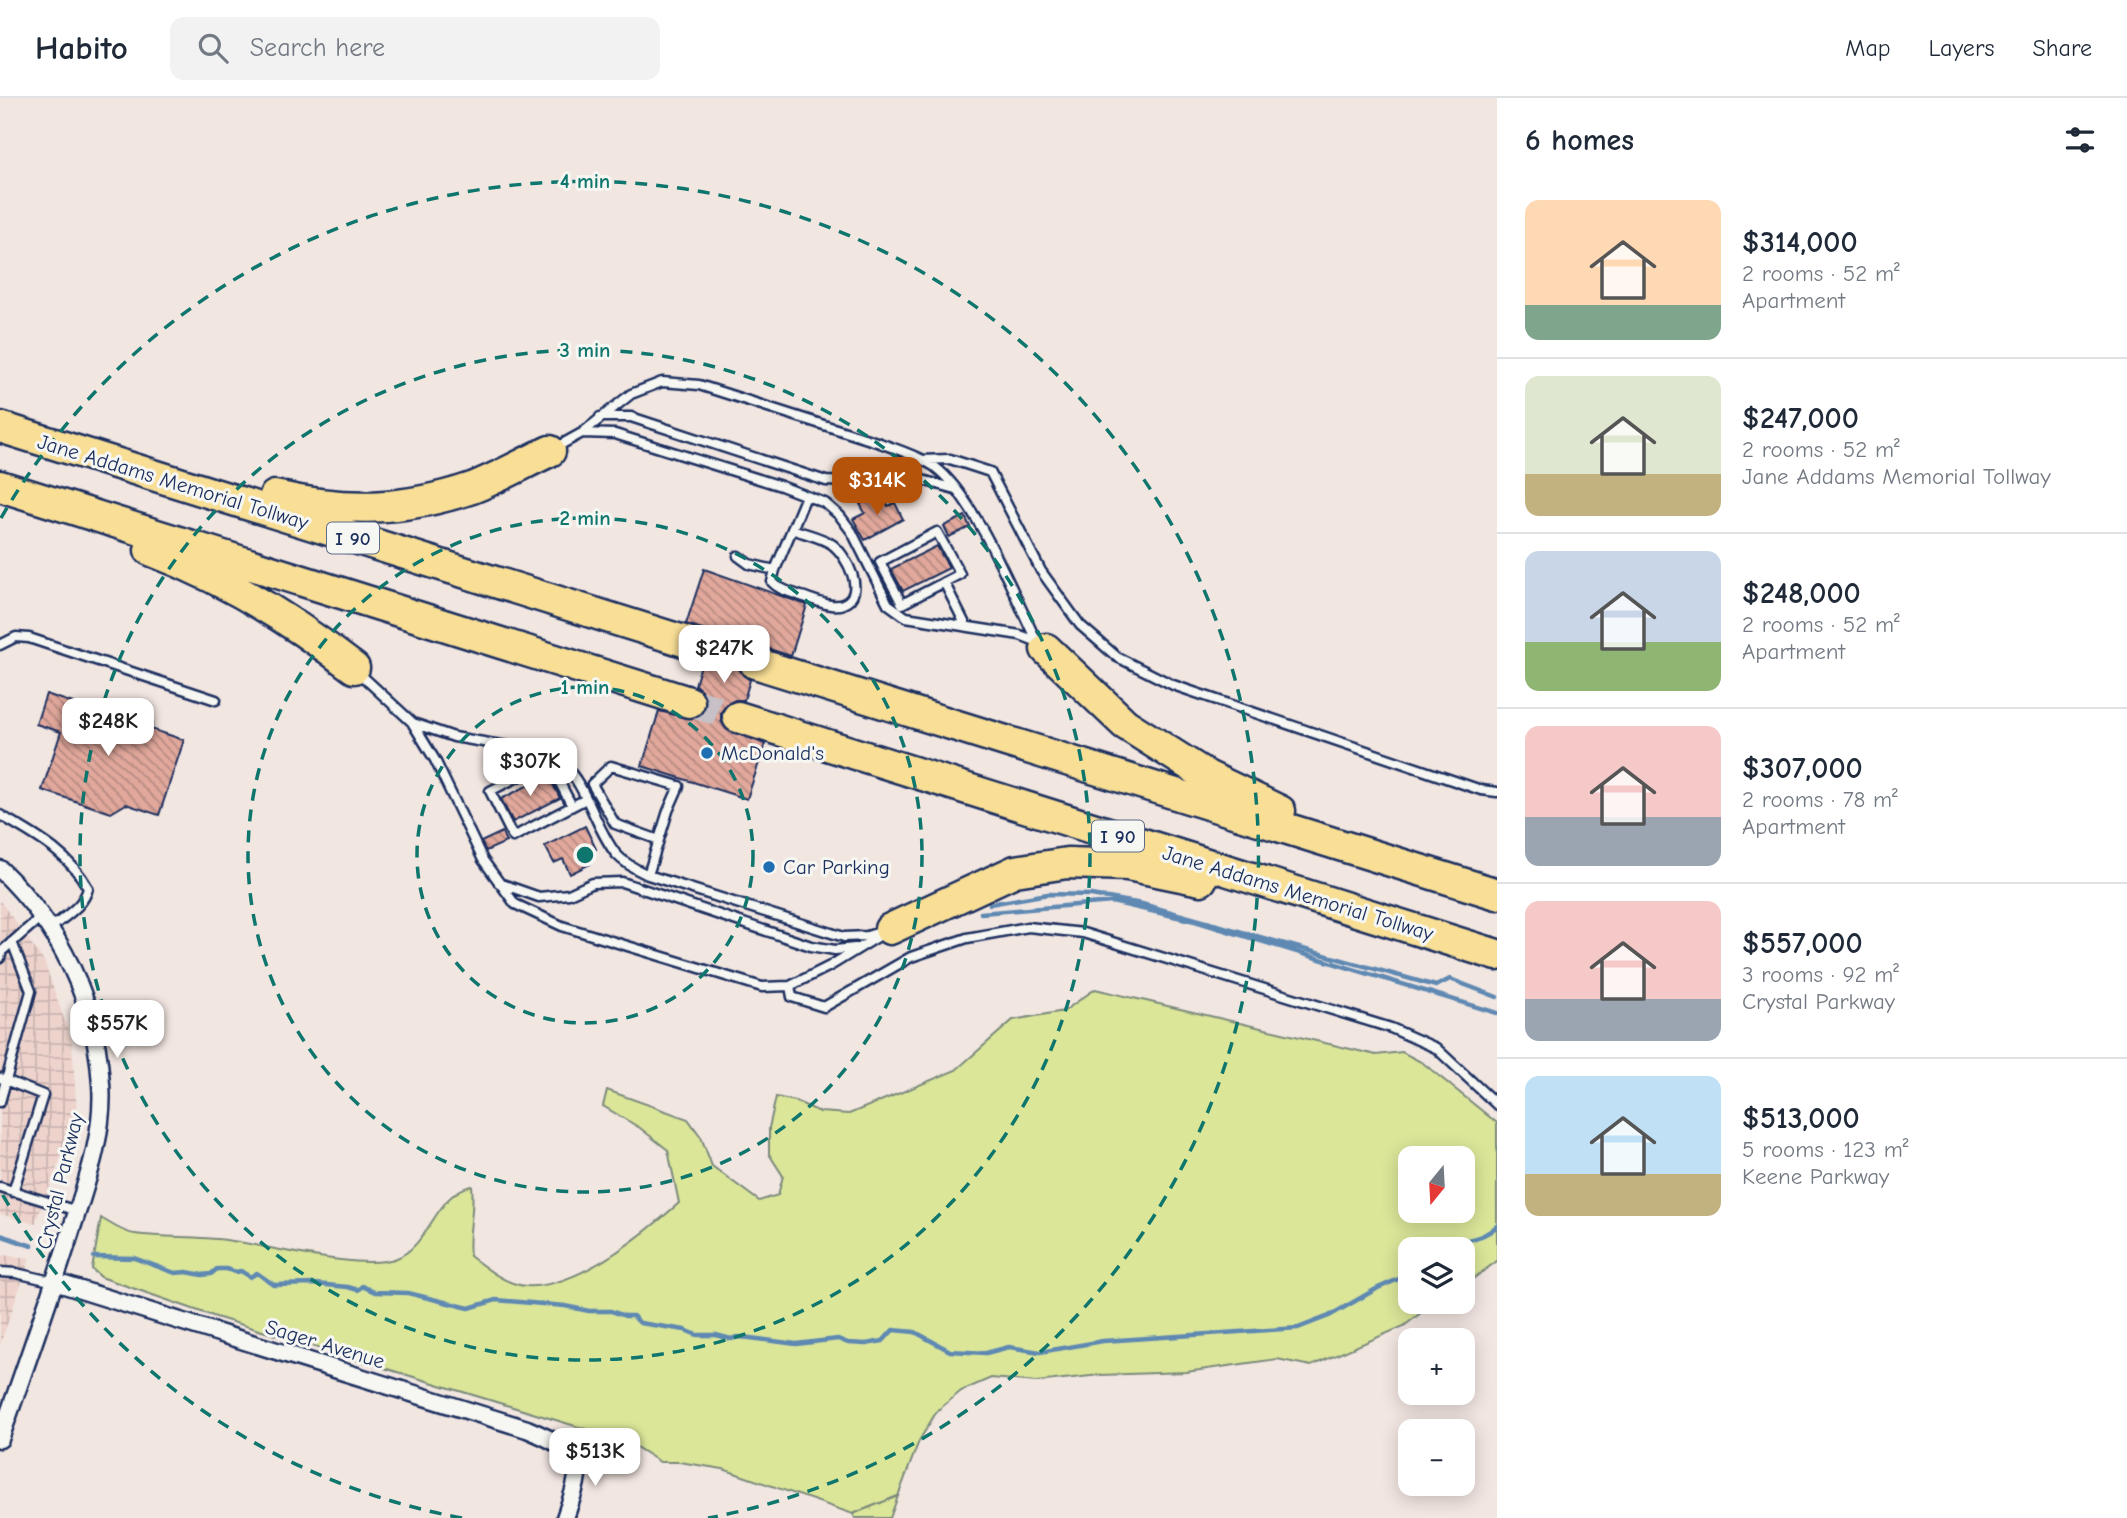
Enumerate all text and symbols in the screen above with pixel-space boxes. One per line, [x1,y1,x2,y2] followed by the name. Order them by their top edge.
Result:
[170,17,660,80] search box
[35,29,128,67] text: Habito
[194,29,232,67] icon: search
[250,33,385,63] text: Search here
[1845,34,1891,62] text: Map
[1929,34,1994,62] text: Layers
[2032,34,2092,62] text: Share
[2061,121,2099,159] icon: filters
[1525,123,1634,158] text: 6 homes
[560,169,610,193] text: 4 min
[1742,225,1858,260] text: $314,000
[1581,228,1665,312] icon: home
[1742,260,1900,287] text: 2 rooms · 52 m²
[1742,287,1845,314] text: Apartment
[559,338,611,362] text: 3 min
[1742,401,1859,436] text: $247,000
[1581,404,1665,488] icon: home
[35,429,312,535] street label: Jane Addams Memorial Tollway
[1742,436,1900,463] text: 2 rooms · 52 m²
[828,458,926,517] pin: $314K
[1742,463,2051,490] text: Jane Addams Memorial Tollway
[848,466,906,493] text: $314K
[559,506,611,530] text: 2 min
[327,522,379,554] road number: I 90
[1742,576,1861,611] text: $248,000
[1581,579,1665,663] icon: home
[1742,611,1900,638] text: 2 rooms · 52 m²
[675,626,773,685] pin: $247K
[695,634,753,661] text: $247K
[1742,638,1845,665] text: Apartment
[561,675,609,699] text: 1 min
[59,698,157,758] pin: $248K
[78,707,138,734] text: $248K
[481,738,579,798] pin: $307K
[721,741,824,765] place label: McDonald's
[699,745,715,761] marker: McDonald's
[499,747,561,774] text: $307K
[1742,751,1863,786] text: $307,000
[1581,754,1665,838] icon: home
[1742,786,1898,813] text: 2 rooms · 78 m²
[1742,813,1845,840] text: Apartment
[1092,820,1144,852] road number: I 90
[1160,840,1437,946] street label: Jane Addams Memorial Tollway
[573,843,597,867] centre of rings
[783,855,890,879] place label: Car Parking
[761,859,777,875] marker: Car Parking
[1742,926,1863,961] text: $557,000
[1581,929,1665,1013] icon: home
[1742,961,1899,988] text: 3 rooms · 92 m²
[1742,988,1895,1015] text: Crystal Parkway
[68,1000,166,1060] pin: $557K
[86,1009,148,1036] text: $557K
[1742,1101,1860,1136] text: $513,000
[1581,1104,1665,1188] icon: home
[31,1110,89,1252] street label: Crystal Parkway
[1742,1136,1908,1163] text: 5 rooms · 123 m²
[1398,1146,1475,1223] north arrow
[1398,1146,1475,1496] map controls
[1742,1163,1889,1190] text: Keene Parkway
[1398,1237,1475,1314] button: layers
[262,1314,388,1374] street label: Sager Avenue
[1398,1328,1475,1405] button: +
[1398,1419,1475,1496] button: −
[546,1428,644,1488] pin: $513K
[565,1437,625,1464] text: $513K

